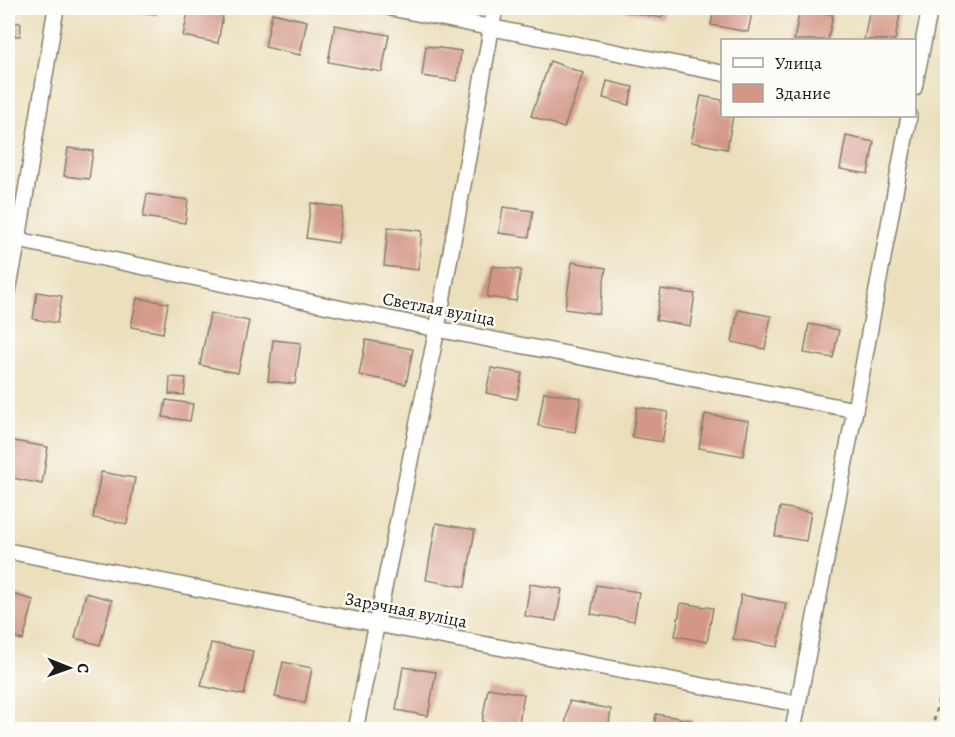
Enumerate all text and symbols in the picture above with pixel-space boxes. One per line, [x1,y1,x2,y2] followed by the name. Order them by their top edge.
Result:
[721,39,916,117] legend
[775,51,823,75] text: Улица
[775,81,831,105] text: Здание
[381,286,498,332] street label: Светлая вуліца
[343,586,470,634] street label: Зарэчная вуліца
[39,638,99,698] north arrow
[72,663,94,674] text: С

